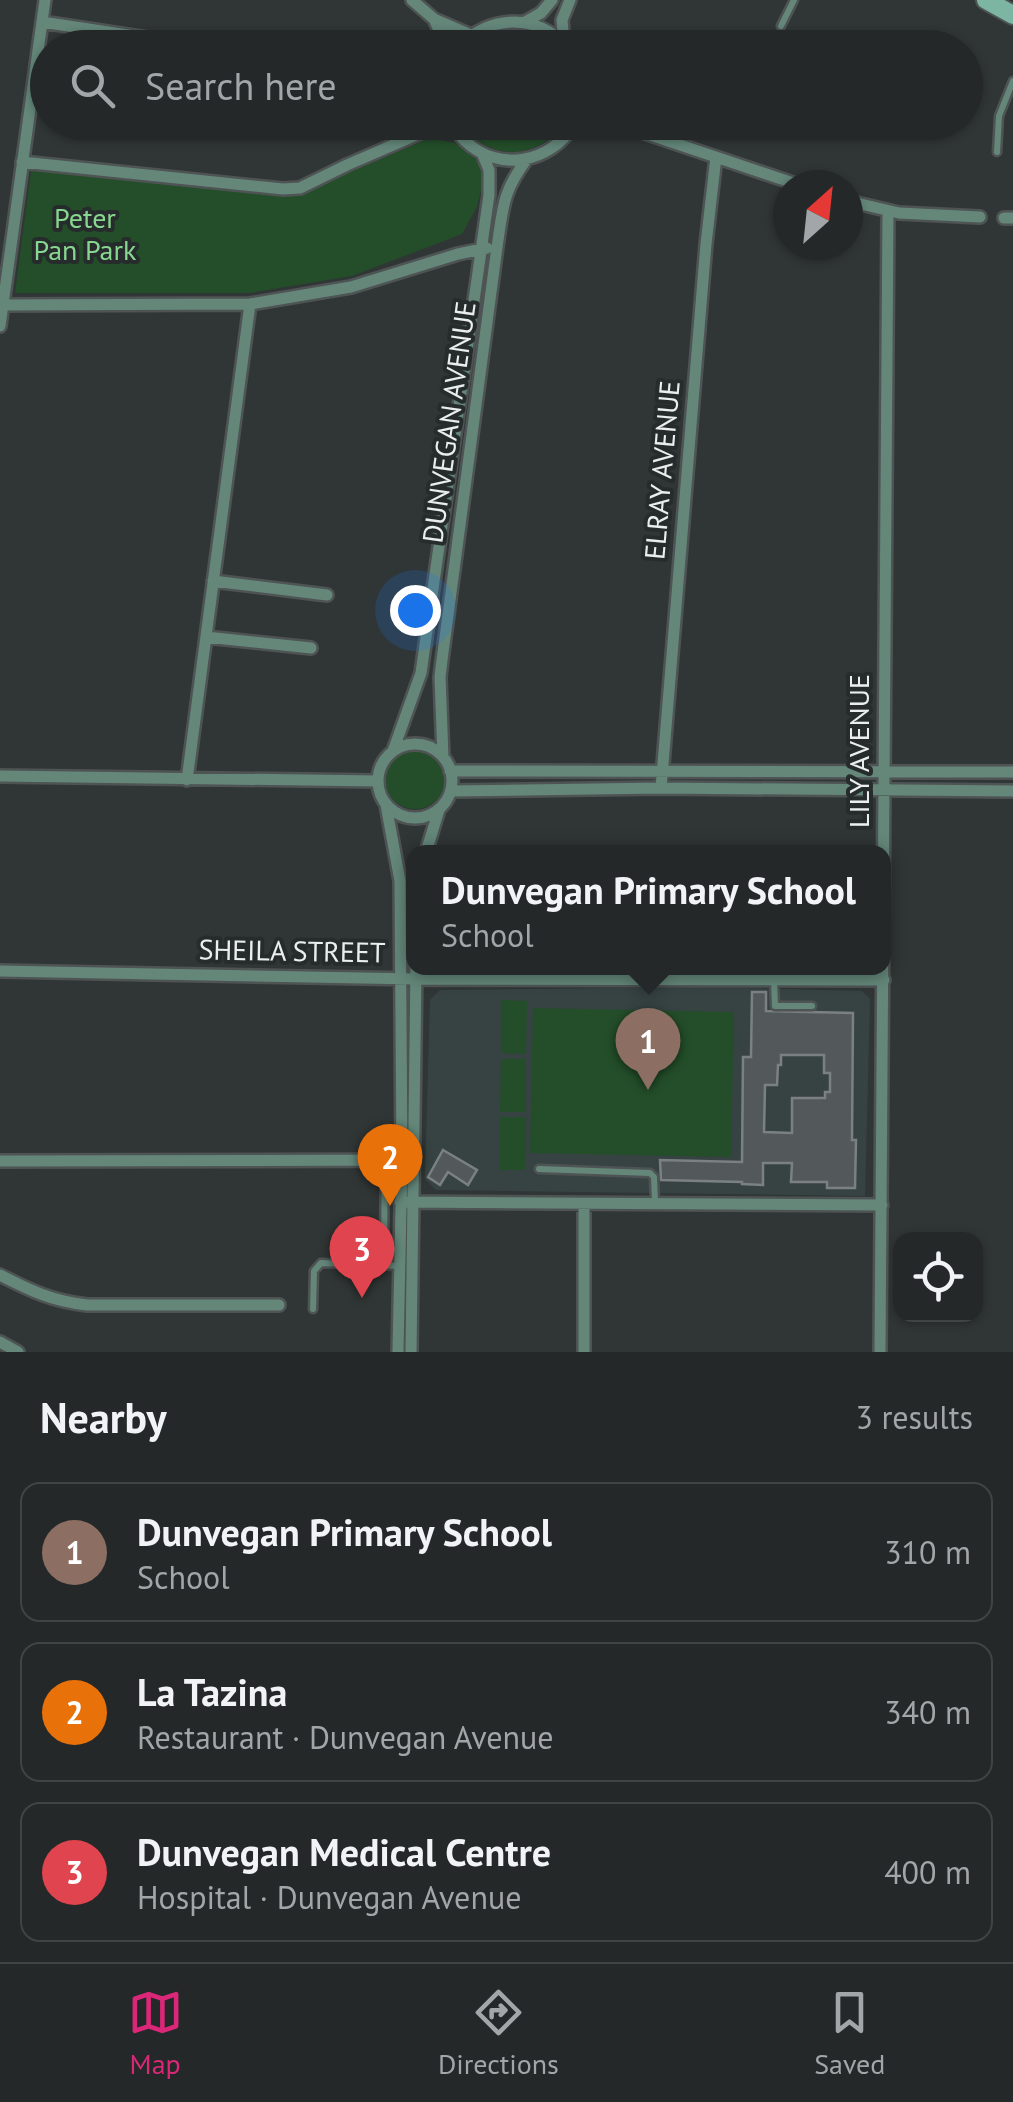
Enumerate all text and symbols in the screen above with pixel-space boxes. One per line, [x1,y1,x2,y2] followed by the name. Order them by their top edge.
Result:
[30,30,983,140] search box
[65,58,120,113] icon: search
[145,61,337,110] text: Search here
[773,170,863,260] north arrow
[34,199,137,268] park label: Peter Pan Park
[413,299,484,545] street label: DUNVEGAN AVENUE
[635,379,688,561] street label: ELRAY AVENUE
[390,585,441,636] your location
[840,674,877,828] street label: LILY AVENUE
[406,845,891,975] popup
[441,865,856,914] text: Dunvegan Primary School
[441,914,534,956] text: School
[198,930,386,971] street label: SHEILA STREET
[616,1008,680,1090] pin: 1
[358,1124,422,1206] pin: 2
[330,1216,394,1298] pin: 3
[893,1232,983,1322] map controls
[893,1232,983,1322] button: locate
[40,1390,167,1445] text: Nearby
[855,1396,973,1438] text: 3 results
[137,1507,552,1556] text: Dunvegan Primary School
[65,1531,84,1573] text: 1
[884,1531,971,1573] text: 310 m
[137,1556,230,1598] text: School
[137,1667,287,1716] text: La Tazina
[65,1691,84,1733] text: 2
[884,1691,971,1733] text: 340 m
[137,1716,554,1758] text: Restaurant · Dunvegan Avenue
[137,1827,551,1876] text: Dunvegan Medical Centre
[65,1851,84,1893] text: 3
[884,1851,971,1893] text: 400 m
[137,1876,521,1918] text: Hospital · Dunvegan Avenue
[128,1985,183,2082] tab: Map
[438,1985,559,2082] tab: Directions
[814,1985,885,2082] tab: Saved

